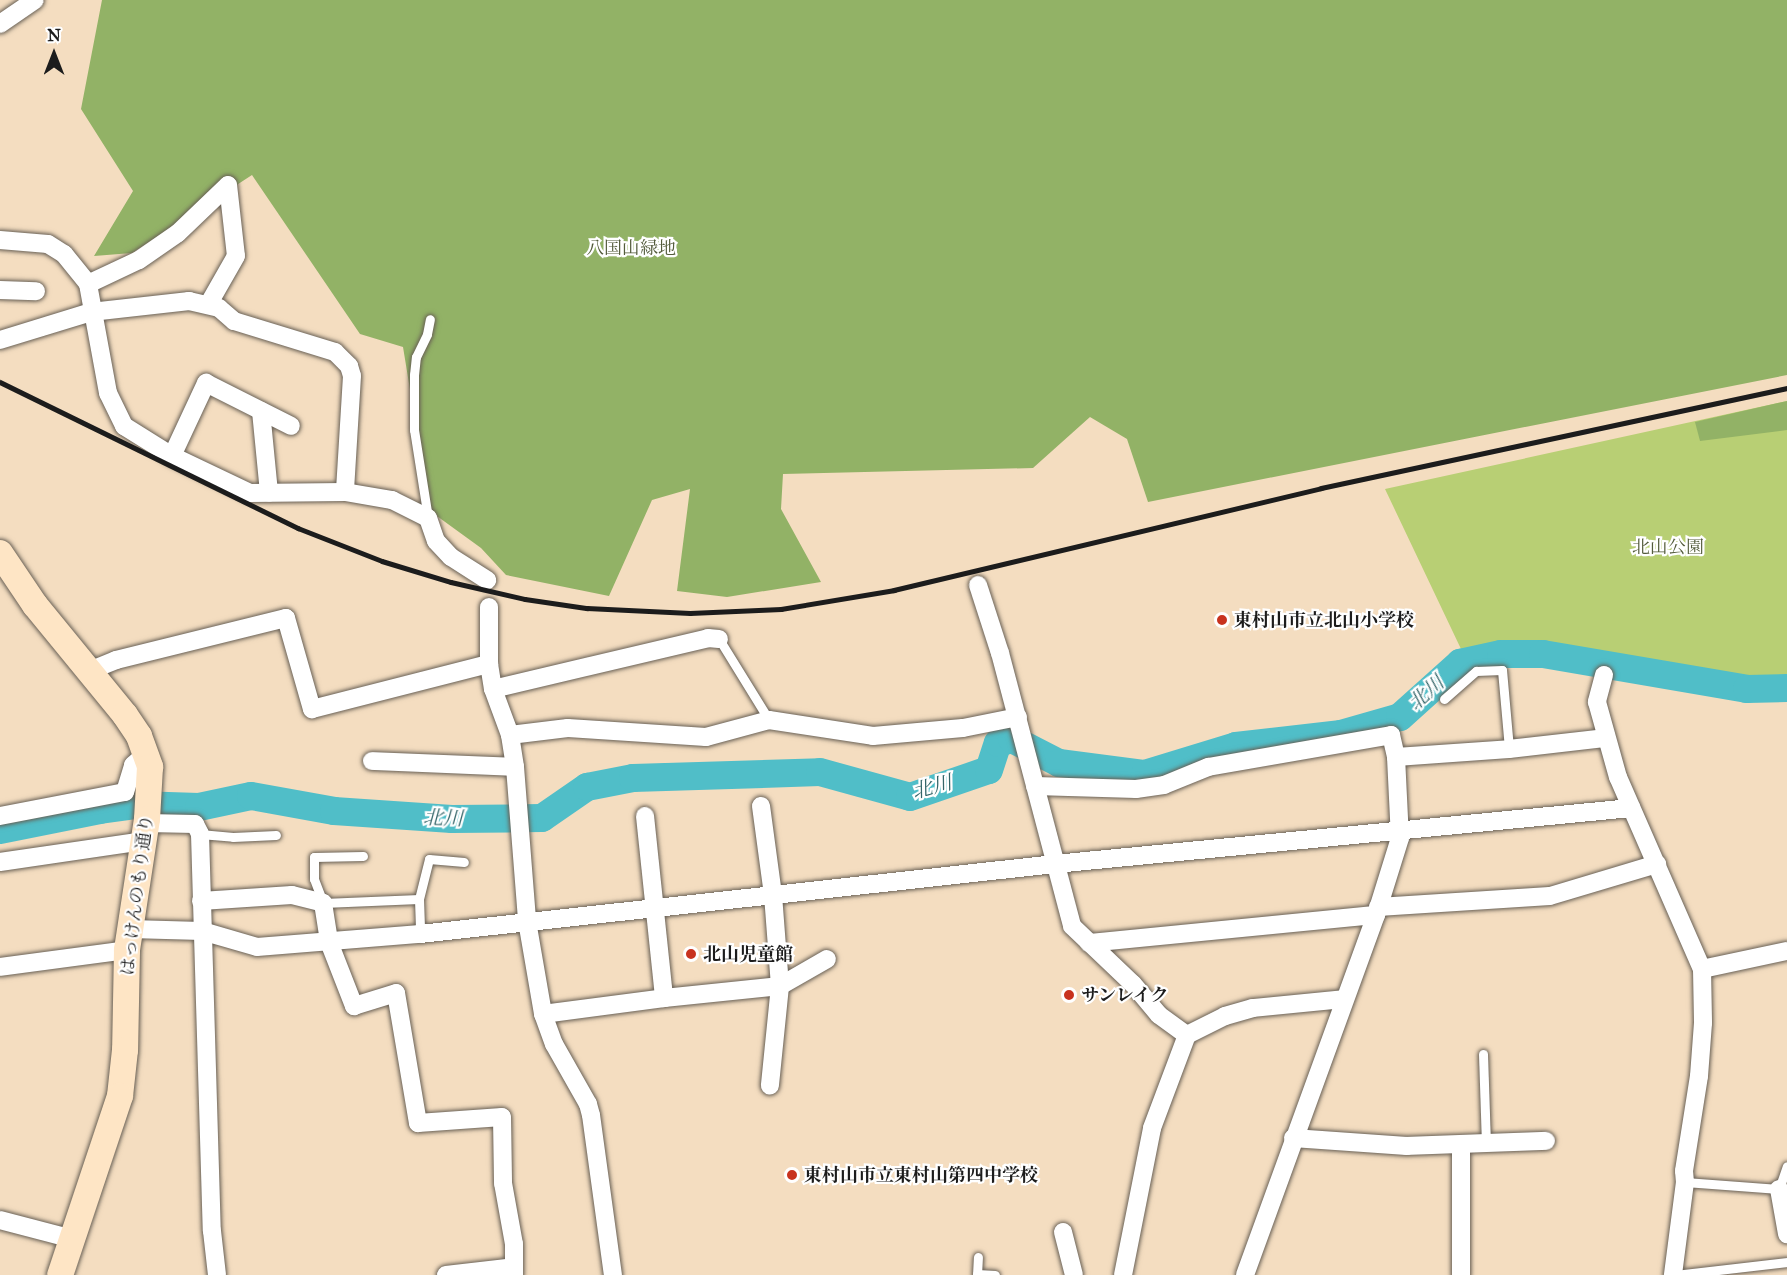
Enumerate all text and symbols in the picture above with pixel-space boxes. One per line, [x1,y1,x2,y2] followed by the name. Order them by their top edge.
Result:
[24,24,84,84] north arrow
[47,26,61,45] text: N
[586,237,676,259] park label: 八国山緑地
[1632,536,1704,558] park label: 北山公園
[1234,609,1414,631] place label: 東村山市立北山小学校
[1215,613,1229,627] marker: 東村山市立北山小学校
[1403,671,1449,715] water label: 北川
[910,770,954,804] water label: 北川
[423,805,463,831] water label: 北川
[116,813,158,977] street label: はっけんのもり通り
[703,943,793,965] place label: 北山児童館
[684,947,698,961] marker: 北山児童館
[1081,984,1171,1006] place label: サンレイク
[1062,988,1076,1002] marker: サンレイク
[804,1164,1038,1186] place label: 東村山市立東村山第四中学校
[785,1168,799,1182] marker: 東村山市立東村山第四中学校

